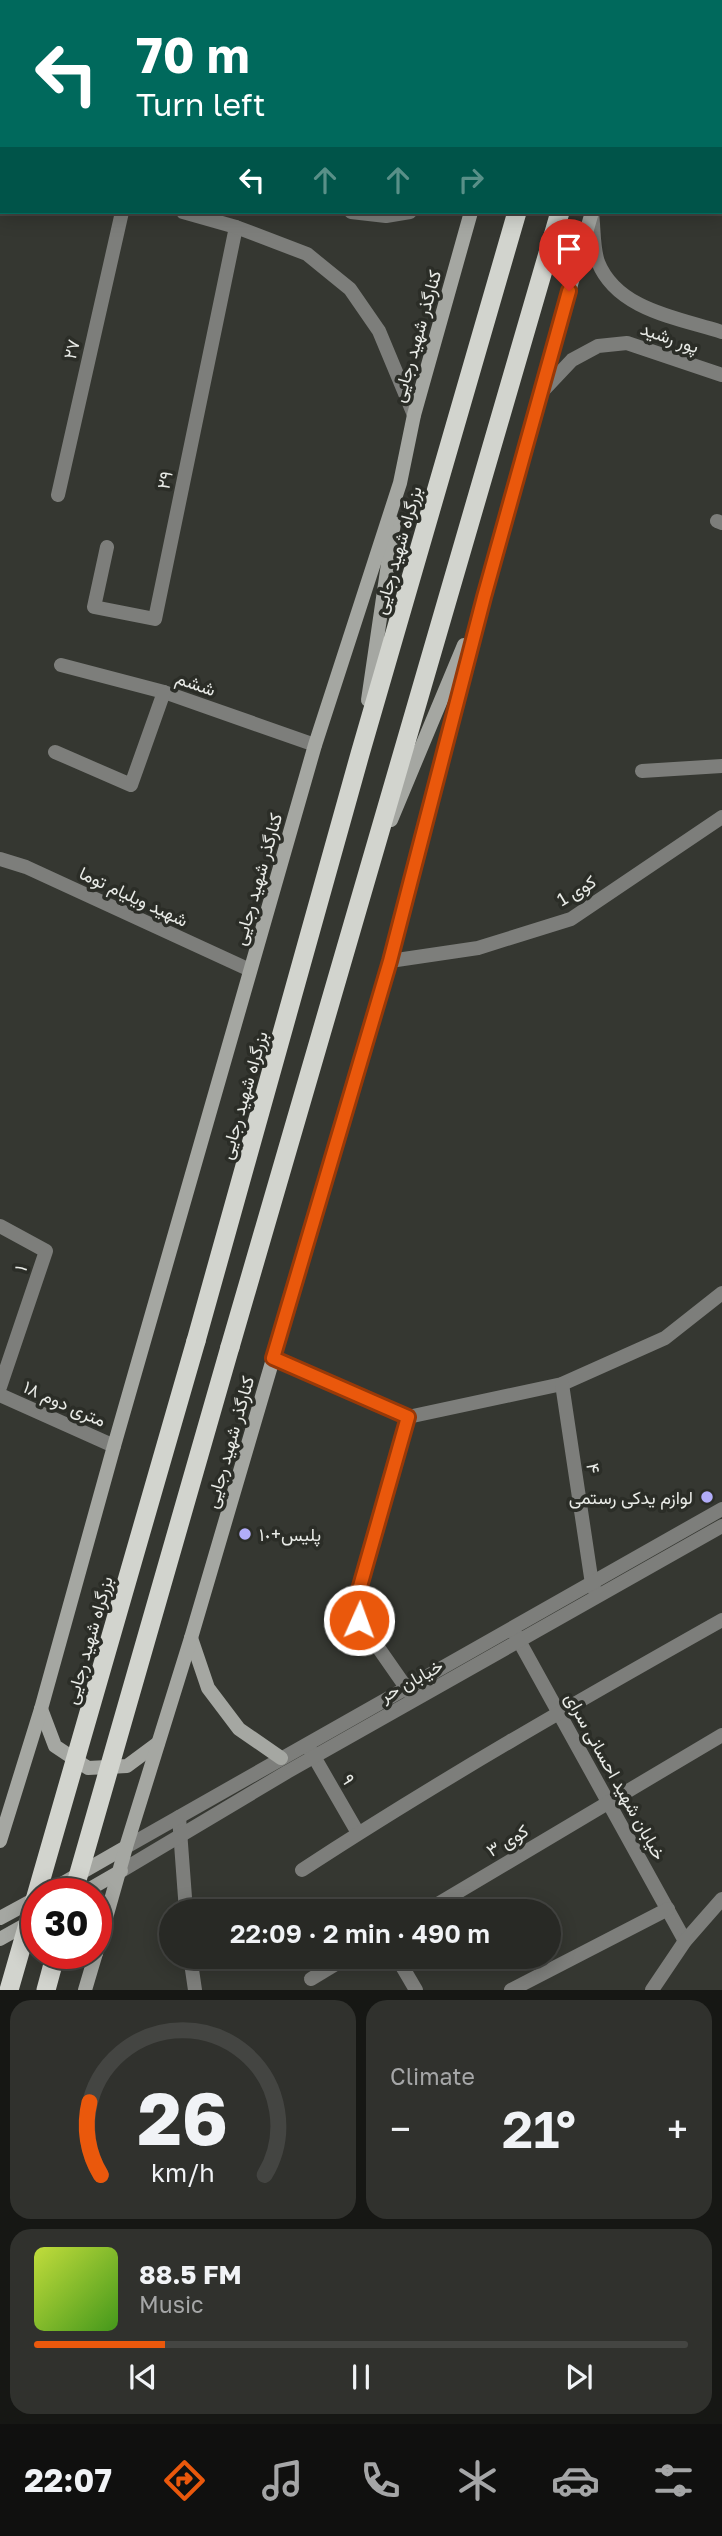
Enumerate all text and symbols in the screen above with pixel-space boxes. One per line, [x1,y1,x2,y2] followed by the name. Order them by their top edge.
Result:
[136,25,250,84] text: 70 m
[21,28,112,119] icon: left
[136,85,265,123] text: Turn left
[233,161,271,199] icon: left
[306,161,344,199] icon: ahead
[379,161,417,199] icon: ahead
[452,161,490,199] icon: right
[539,219,599,291] pin
[550,230,588,268] icon: arrive
[387,267,446,405] street label: کنارگذر شهید رجایی
[637,317,702,359] street label: پور رشید
[58,337,84,361] street label: ۲۷
[151,469,177,491] street label: ۲۹
[368,483,427,617] street label: بزرگراه شهید رجایی
[172,666,219,702] street label: ششم
[228,810,287,948] street label: کنارگذر شهید رجایی
[75,861,192,933] street label: شهید ویلیام توما
[552,870,600,911] street label: کوی 1
[214,1028,273,1162] street label: بزرگراه شهید رجایی
[9,1262,31,1274] street label: ۱
[200,1373,259,1511] street label: کنارگذر شهید رجایی
[20,1375,110,1433] street label: ۱۸ متری دوم
[582,1461,606,1475] street label: ۴
[569,1486,693,1510] place label: لوازم یدکی رستمی
[699,1489,715,1505] marker: لوازم یدکی رستمی
[259,1523,321,1547] place label: پلیس+١٠
[237,1526,253,1542] marker: پلیس+١٠
[59,1573,118,1707] street label: بزرگراه شهید رجایی
[322,1583,396,1657] position arrow
[375,1654,447,1708] street label: خیابان حر
[560,1688,671,1864] street label: خیابان شهید احسانی سرای
[337,1770,361,1788] street label: ۹
[482,1819,532,1862] street label: کوی ۳
[21,1878,112,1969] speed limit sign: 30
[230,1918,490,1949] text: 22:09 · 2 min · 490 m
[390,2062,475,2090] text: Climate
[138,2075,228,2162] text: 26
[502,2097,576,2159] text: 21°
[390,2106,411,2151] text: −
[667,2106,688,2151] text: +
[151,2157,215,2188] text: km/h
[139,2259,242,2290] text: 88.5 FM
[139,2290,204,2318] text: Music
[124,2358,162,2396] icon: previous
[342,2358,380,2396] icon: pause
[560,2358,598,2396] icon: next
[160,2456,209,2505] icon: directions
[258,2456,307,2505] icon: music
[356,2456,405,2505] icon: phone
[453,2456,502,2505] icon: climate
[551,2456,600,2505] icon: car
[649,2456,698,2505] icon: filters
[24,2461,112,2499] text: 22:07

